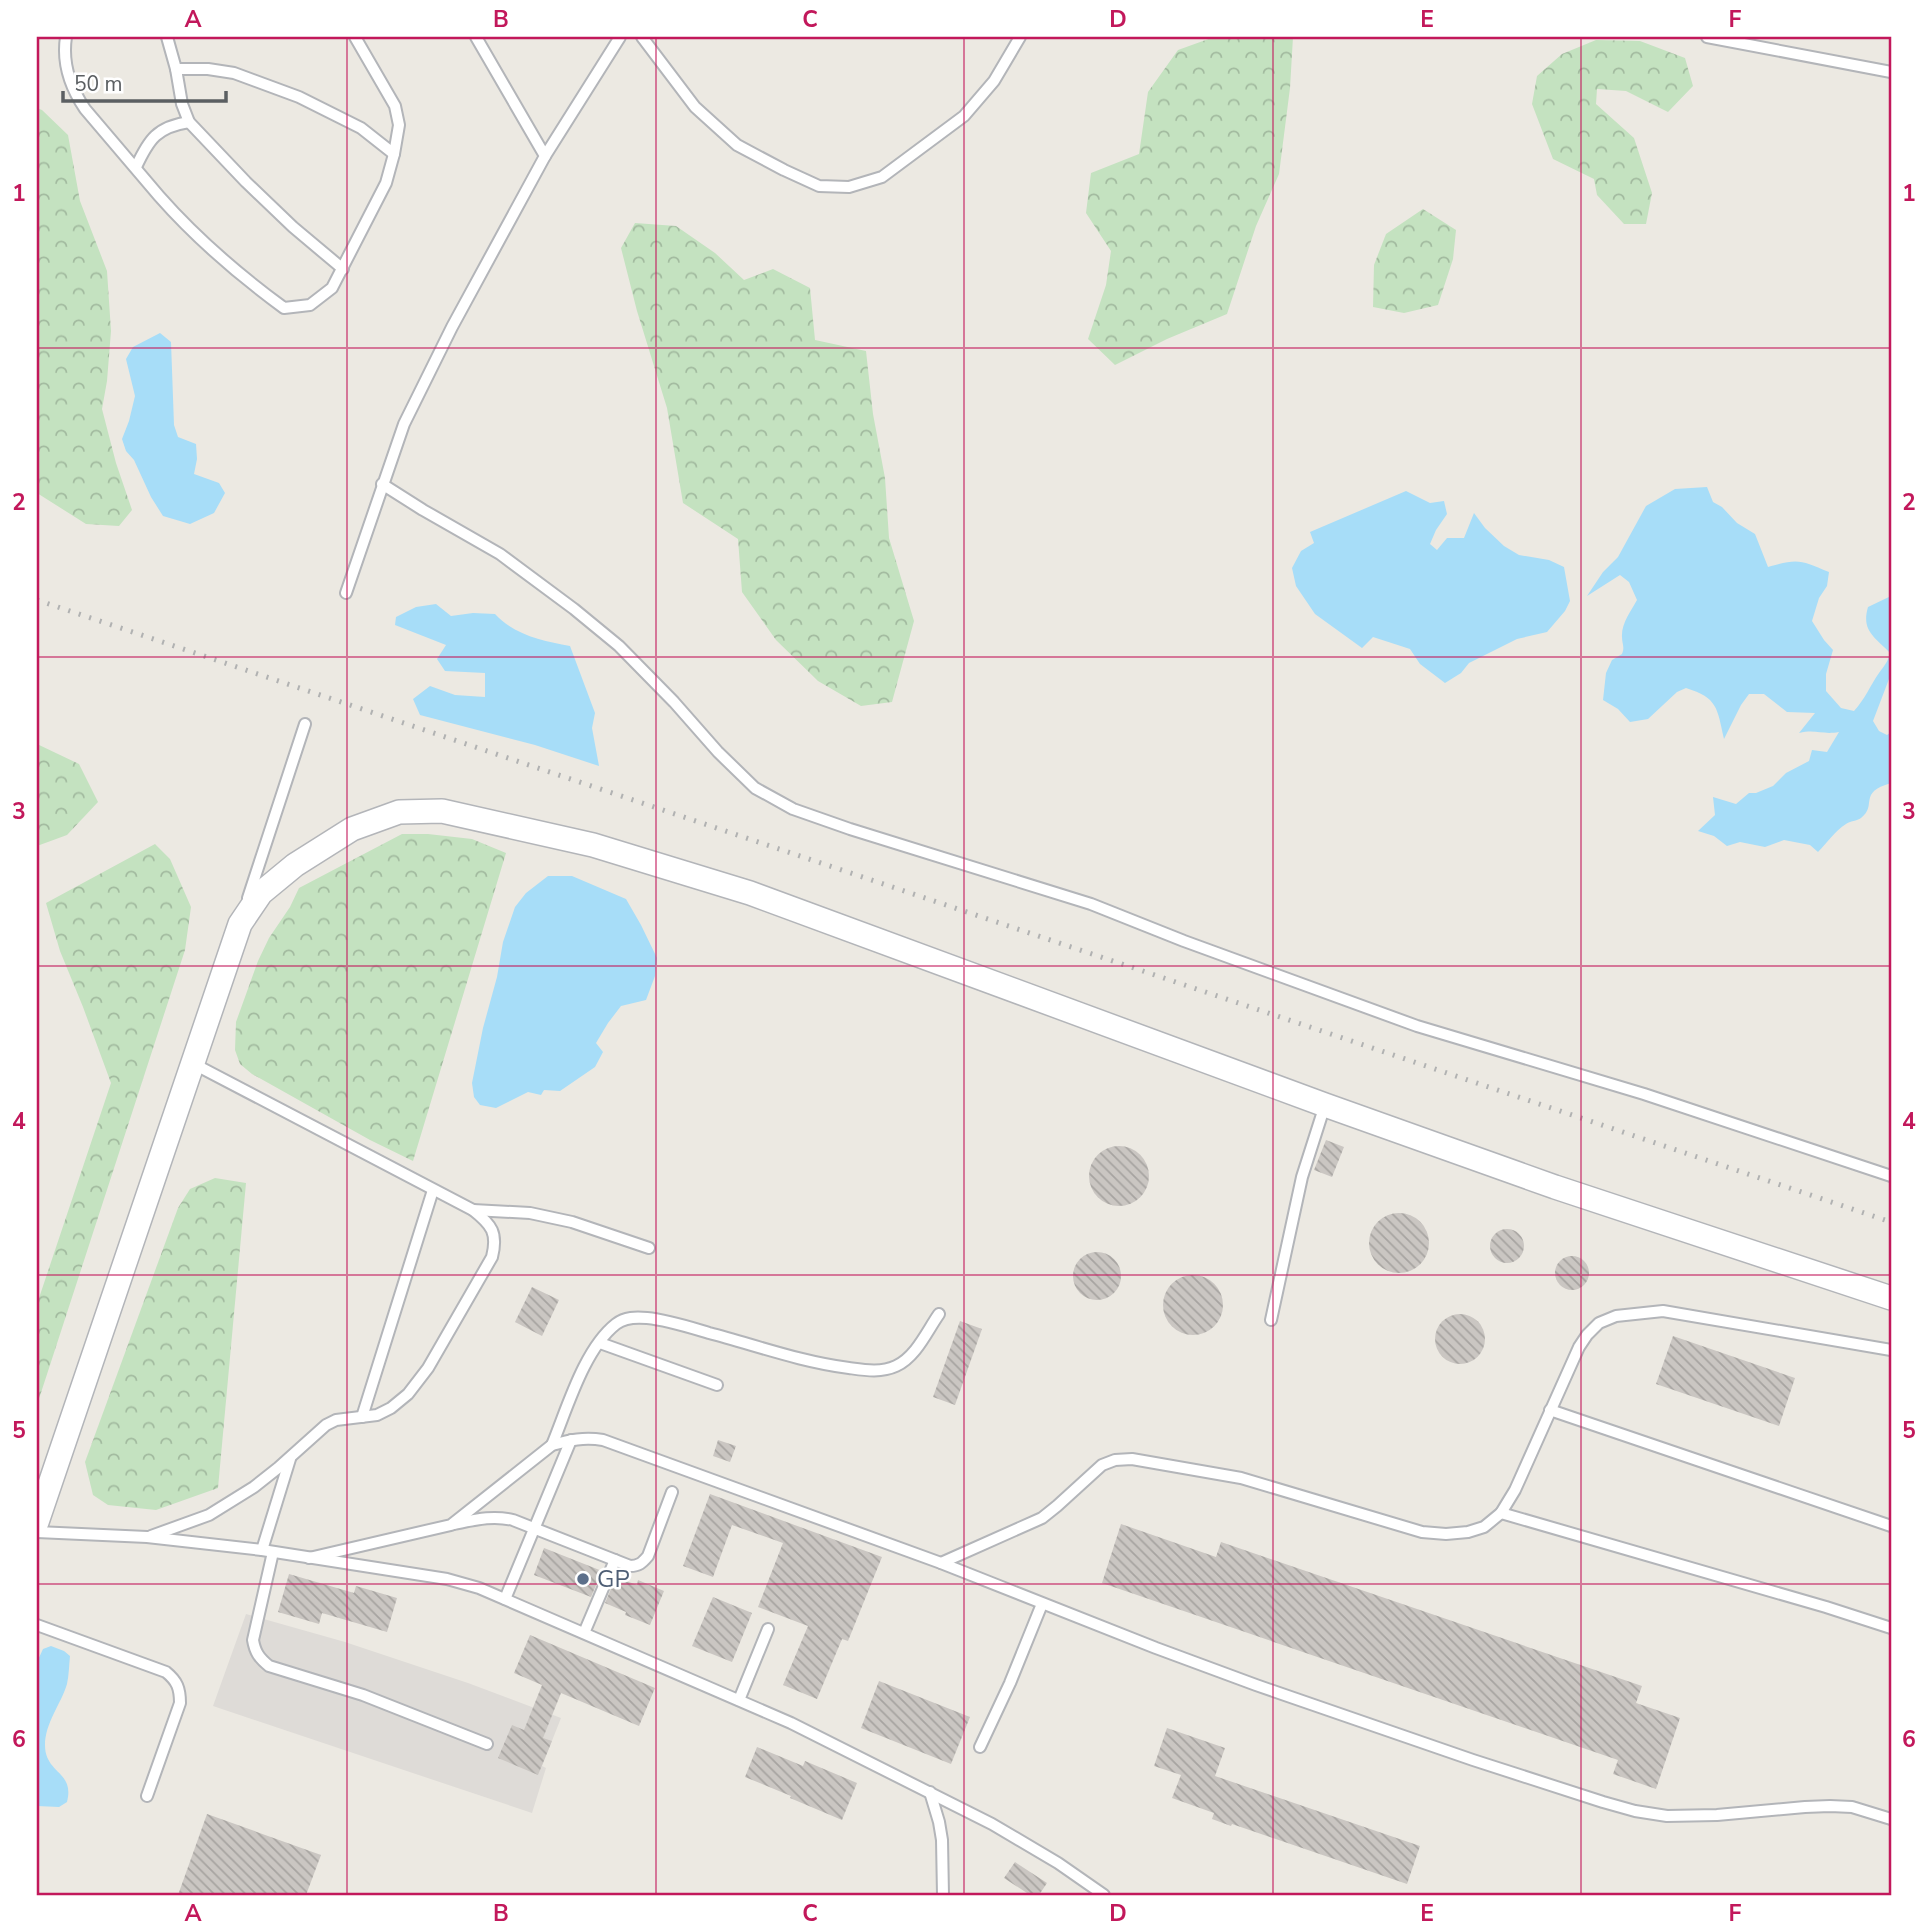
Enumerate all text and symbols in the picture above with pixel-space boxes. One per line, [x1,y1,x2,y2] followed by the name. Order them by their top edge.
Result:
[184,4,202,35] text: A
[493,4,509,35] text: B
[802,4,818,35] text: C
[1109,4,1127,35] text: D
[1420,4,1434,35] text: E
[1729,4,1742,35] text: F
[63,60,226,104] scale bar
[74,70,123,98] text: 50 m
[12,178,26,209] text: 1
[1902,178,1916,209] text: 1
[12,487,26,518] text: 2
[1902,487,1916,518] text: 2
[12,796,26,827] text: 3
[1902,796,1916,827] text: 3
[12,1106,26,1137] text: 4
[1902,1106,1916,1137] text: 4
[12,1415,26,1446] text: 5
[1902,1415,1916,1446] text: 5
[597,1563,630,1595] place label: GP
[575,1571,591,1587] marker: GP
[12,1724,26,1755] text: 6
[1902,1724,1916,1755] text: 6
[184,1898,202,1929] text: A
[493,1898,509,1929] text: B
[802,1898,818,1929] text: C
[1109,1898,1127,1929] text: D
[1420,1898,1434,1929] text: E
[1729,1898,1742,1929] text: F

